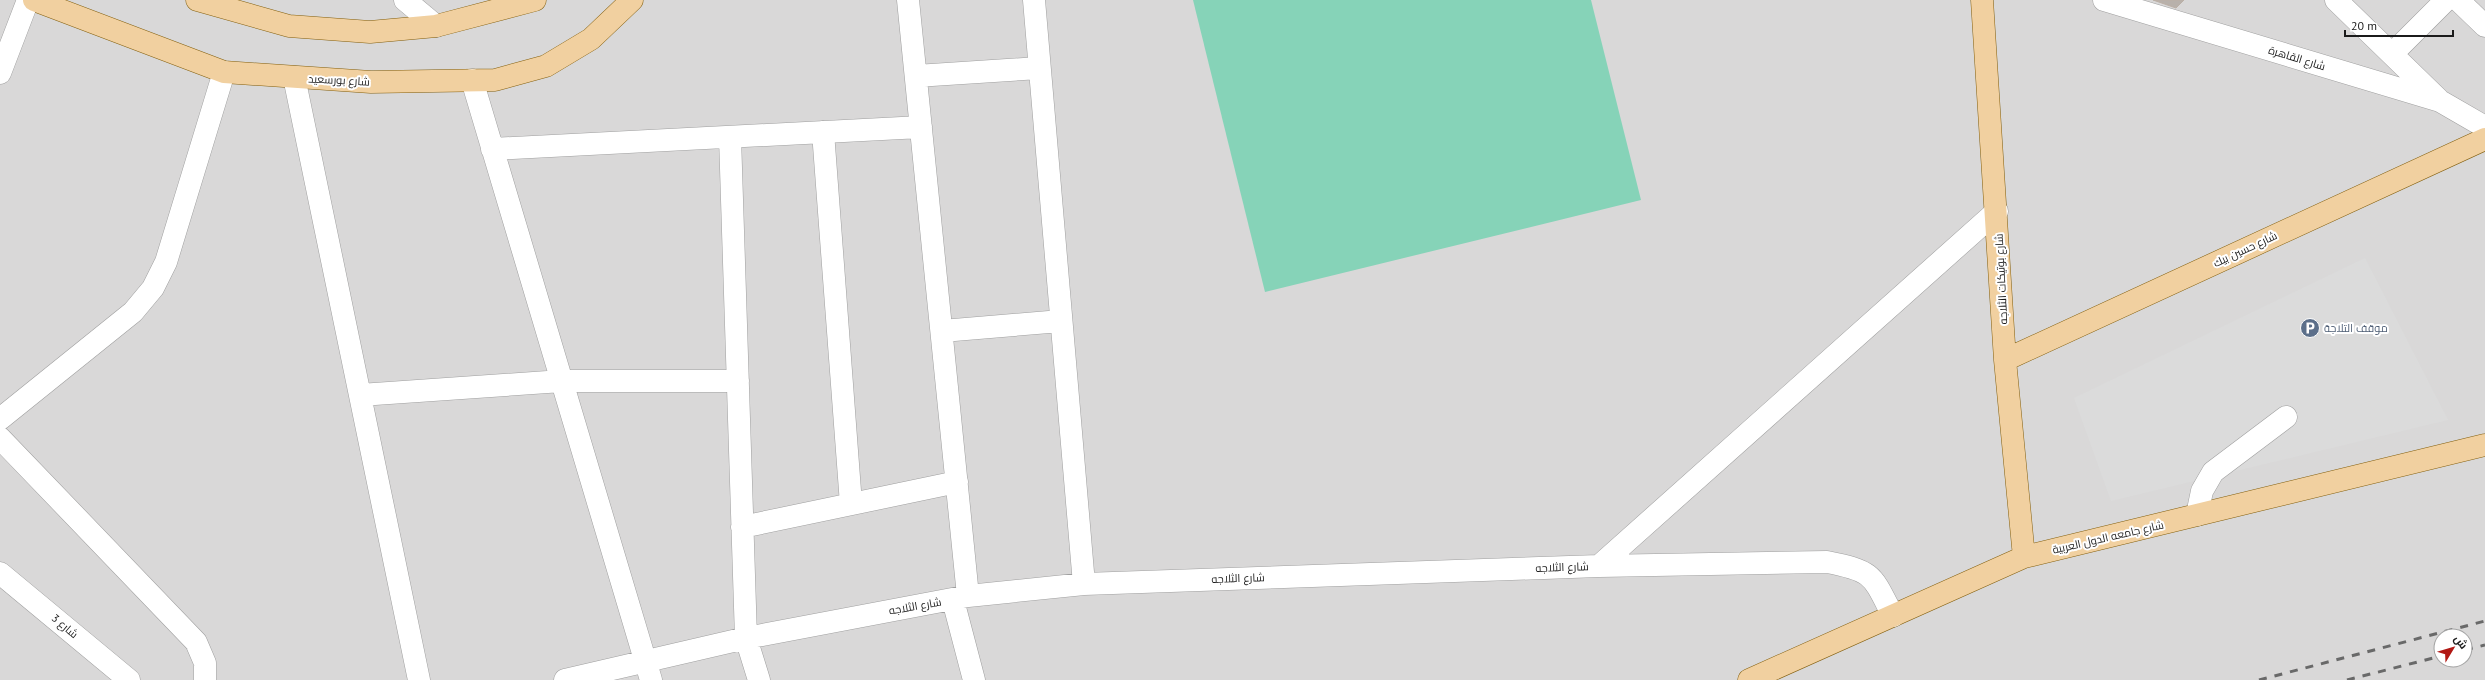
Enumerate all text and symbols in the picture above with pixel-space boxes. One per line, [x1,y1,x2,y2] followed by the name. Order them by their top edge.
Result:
[2345,12,2453,38] scale bar
[2351,18,2377,33] text: 20 m
[2266,43,2327,74] street label: شارع القاهرة
[308,71,370,90] street label: شارع بورسعيد
[2211,228,2280,271] street label: شارع حسين بيك
[1992,233,2011,325] street label: شارع بوتيكات الثلاجه
[2299,317,2321,339] parking icon: موقف التلاجة
[2324,321,2388,335] place label: موقف التلاجة
[2051,517,2165,558] street label: شارع جامعه الدول العربية
[1535,559,1589,576] street label: شارع الثلاجه
[1211,570,1265,587] street label: شارع الثلاجه
[888,594,943,619] street label: شارع الثلاجه
[48,611,81,642] street label: شارع 3
[2433,628,2473,668] north arrow
[2451,632,2471,652] text: ش

